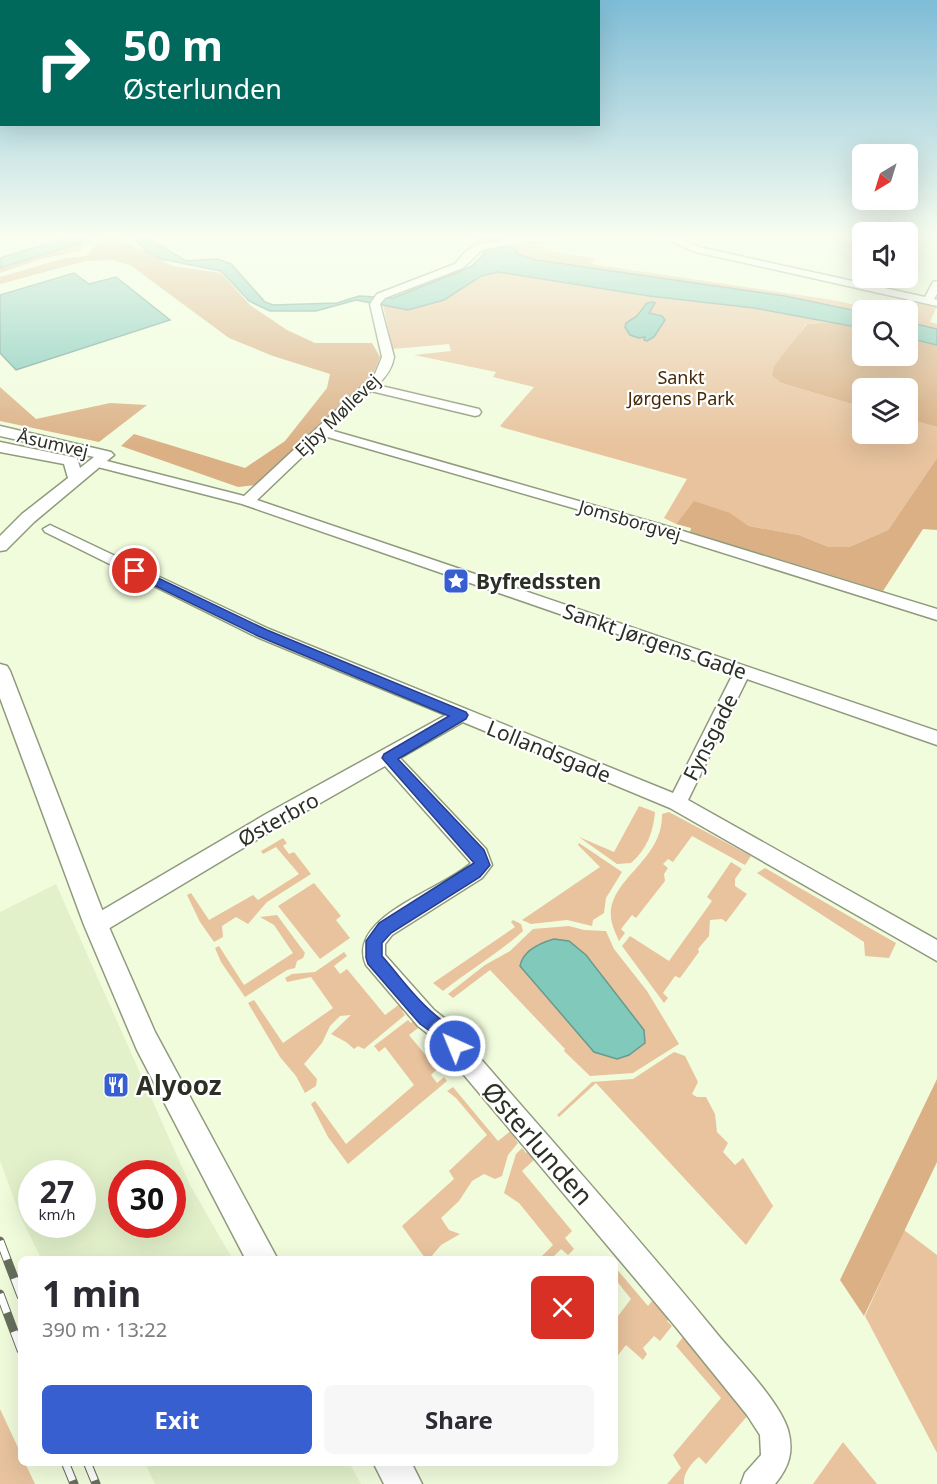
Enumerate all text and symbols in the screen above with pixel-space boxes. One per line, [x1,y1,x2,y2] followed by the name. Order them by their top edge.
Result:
[123,16,223,73] text: 50 m
[24,24,102,102] icon: right
[123,70,282,107] text: Østerlunden
[852,144,918,210] north arrow
[852,144,918,444] map controls
[852,222,918,288] button: sound
[852,300,918,366] button: search
[626,365,735,410] park label: Sankt Jørgens Park
[289,368,385,462] street label: Ejby Møllevej
[852,378,918,444] button: layers
[15,423,91,463] street label: Åsumvej
[574,493,684,546] street label: Jomsborgvej
[109,545,160,596] pin
[118,554,151,587] icon: arrive
[441,566,471,596] place icon: Byfredssten
[476,567,601,595] place label: Byfredssten
[559,596,751,686] street label: Sankt Jørgens Gade
[676,689,744,785] street label: Fynsgade
[483,713,615,789] street label: Lollandsgade
[233,785,323,853] street label: Østerbro
[423,1014,487,1078] position arrow
[136,1067,222,1103] place label: Alyooz
[101,1070,131,1100] restaurant icon: Alyooz
[474,1073,602,1213] street label: Østerlunden
[108,1160,186,1238] speed limit sign: 30
[40,1171,74,1212] text: 27
[39,1204,75,1224] text: km/h
[42,1269,141,1318] text: 1 min
[531,1276,594,1339] button: close
[42,1316,167,1343] text: 390 m · 13:22
[42,1385,312,1454] button: Exit
[324,1385,594,1454] button: Share

